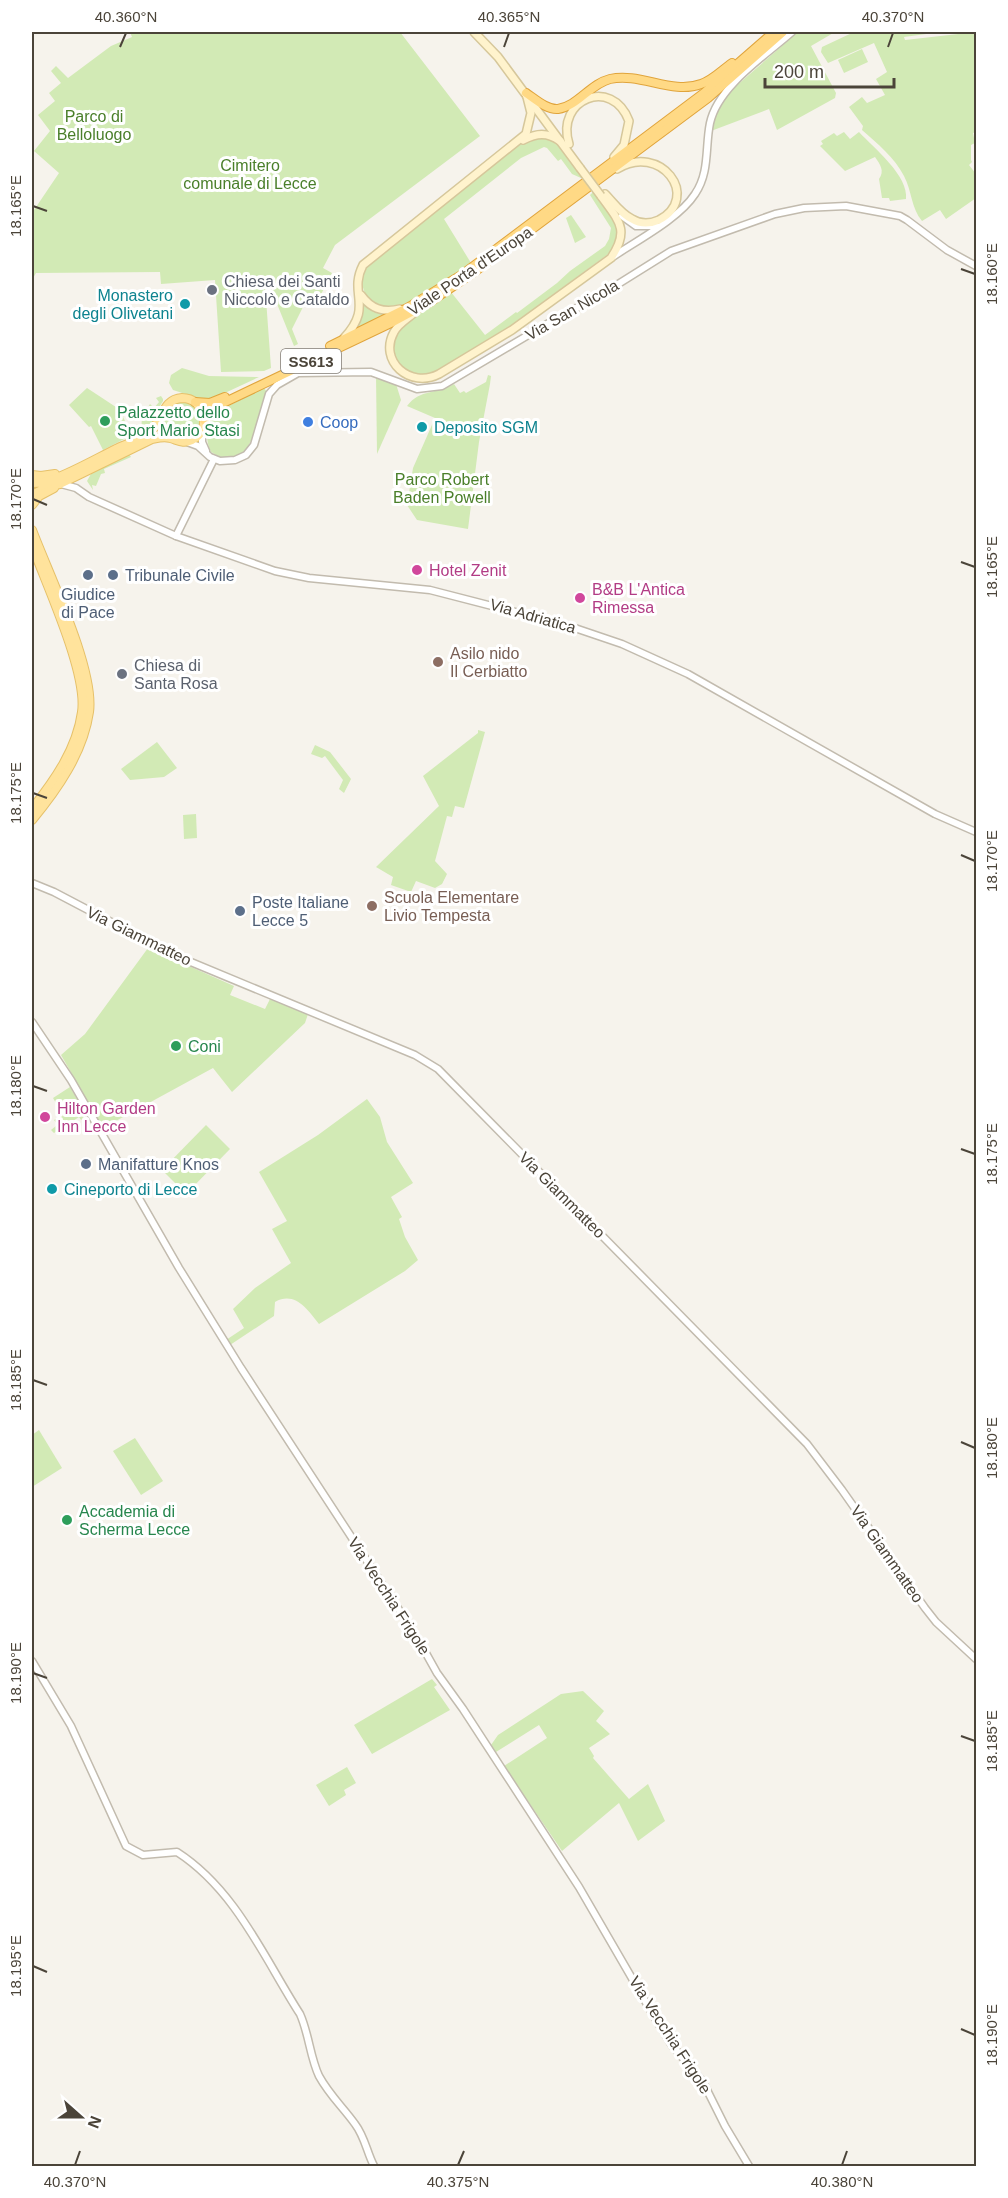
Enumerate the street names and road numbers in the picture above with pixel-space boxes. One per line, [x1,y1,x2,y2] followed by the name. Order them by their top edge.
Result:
[405,223,535,319] street label: Viale Porta d'Europa
[522,276,622,344] street label: Via San Nicola
[281,349,341,373] road number: SS613
[488,596,578,636] street label: Via Adriatica
[84,903,194,969] street label: Via Giammatteo
[516,1149,609,1242] street label: Via Giammatteo
[847,1502,927,1606] street label: Via Giammatteo
[345,1534,433,1658] street label: Via Vecchia Frigole
[626,1973,714,2097] street label: Via Vecchia Frigole

